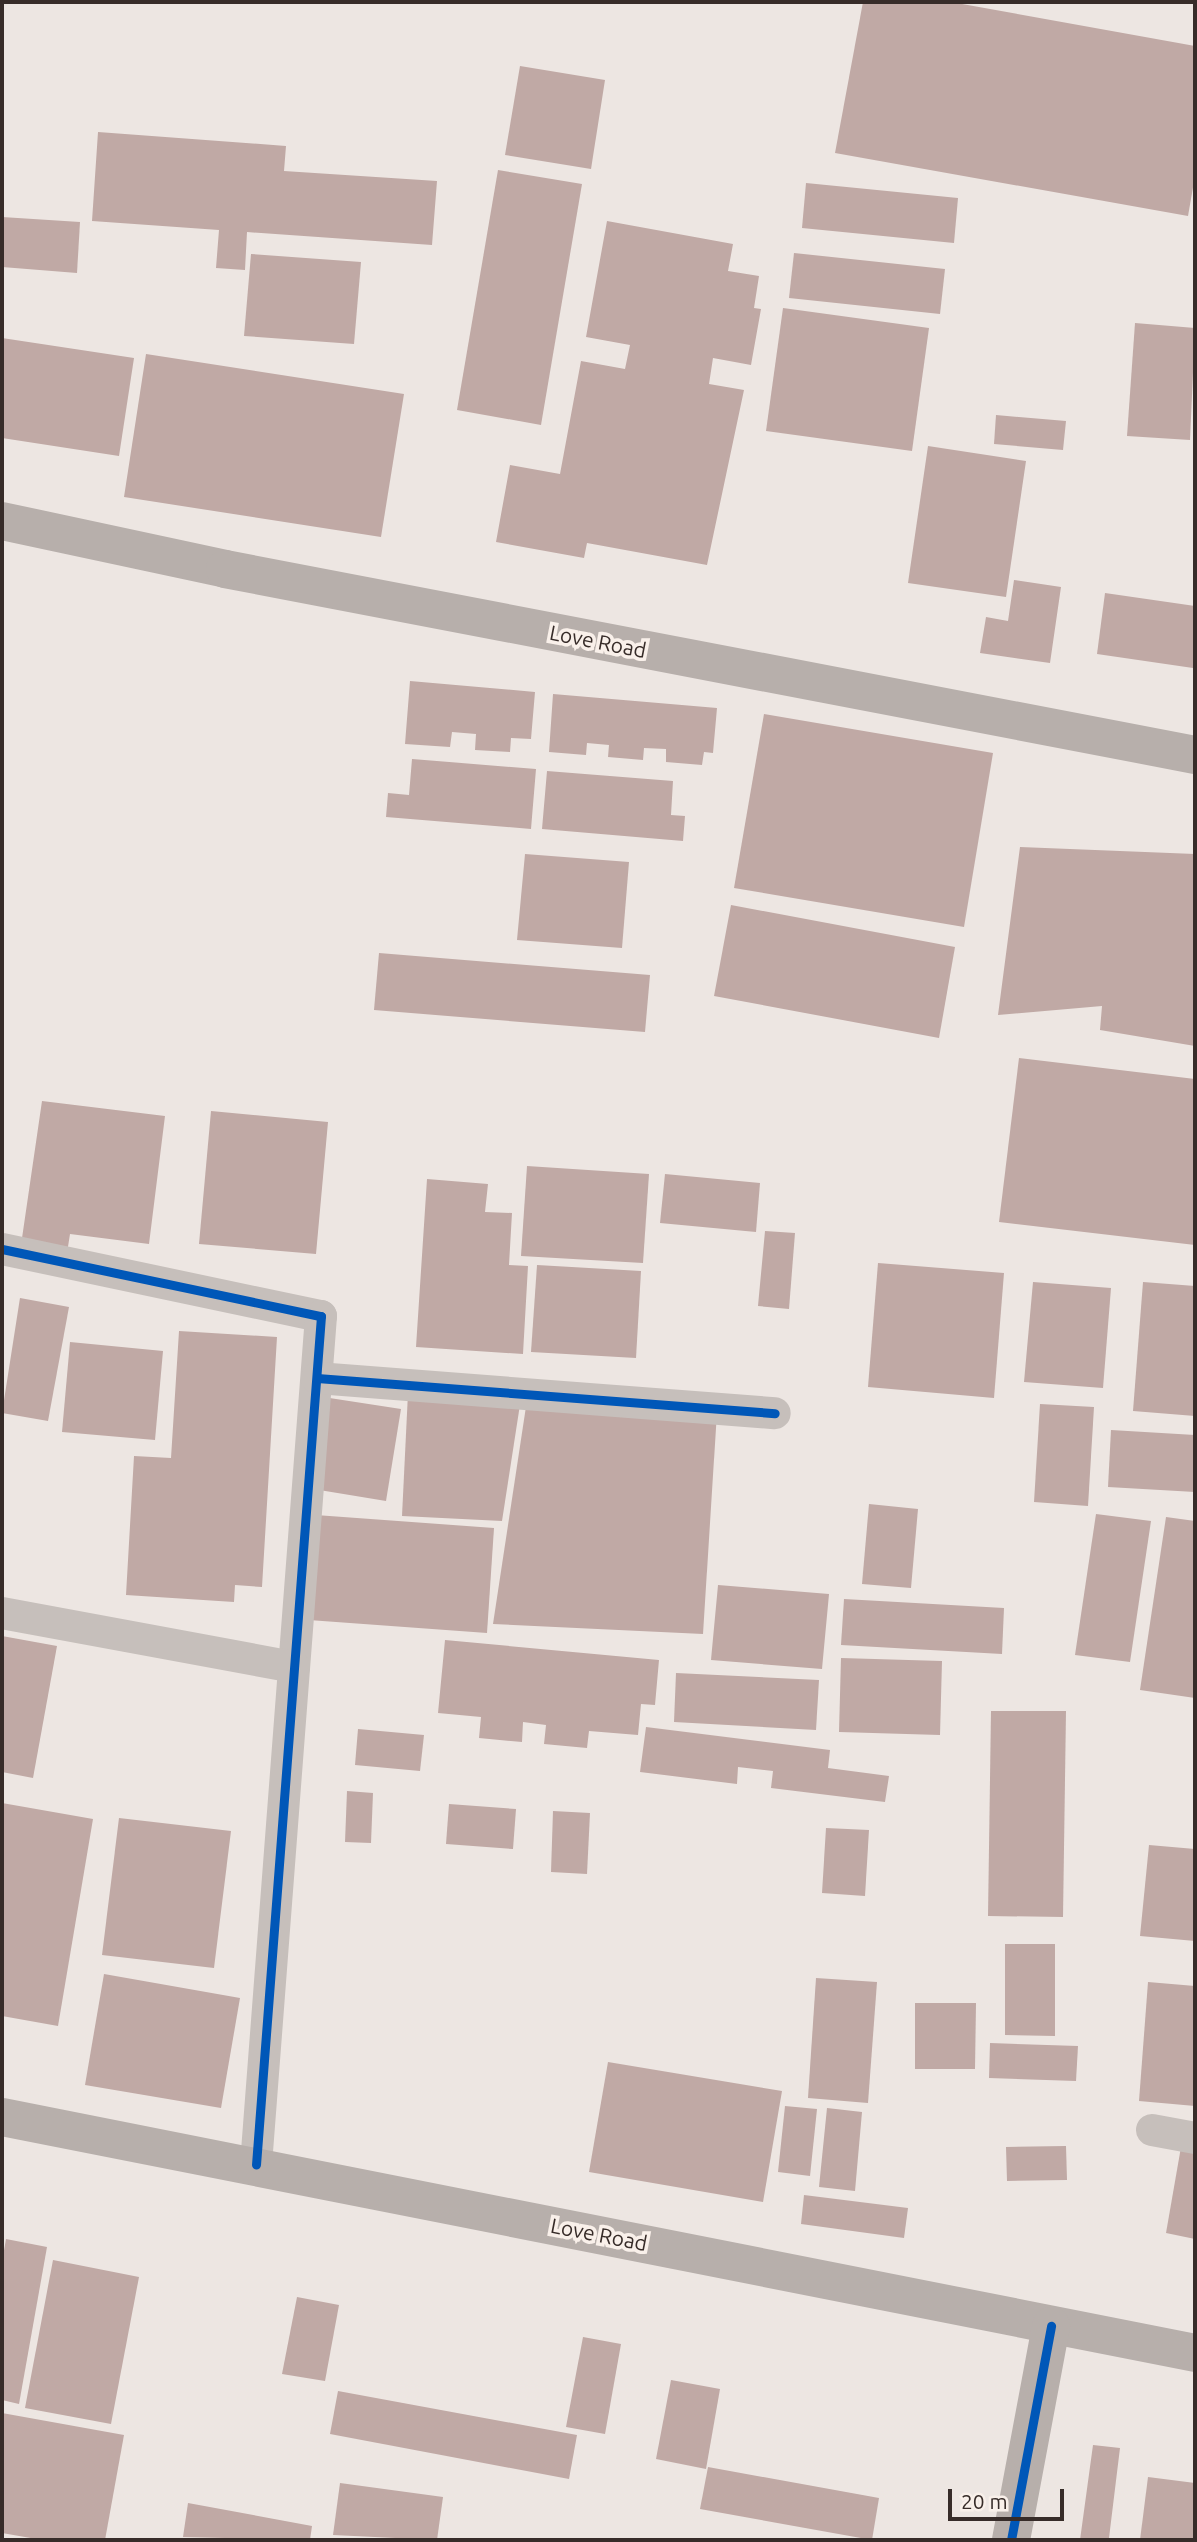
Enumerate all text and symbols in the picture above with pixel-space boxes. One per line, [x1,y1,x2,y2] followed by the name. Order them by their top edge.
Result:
[548,619,648,663] street label: Love Road
[549,2212,649,2256] street label: Love Road
[952,2476,1068,2520] scale bar
[961,2489,1008,2513] text: 20 m

